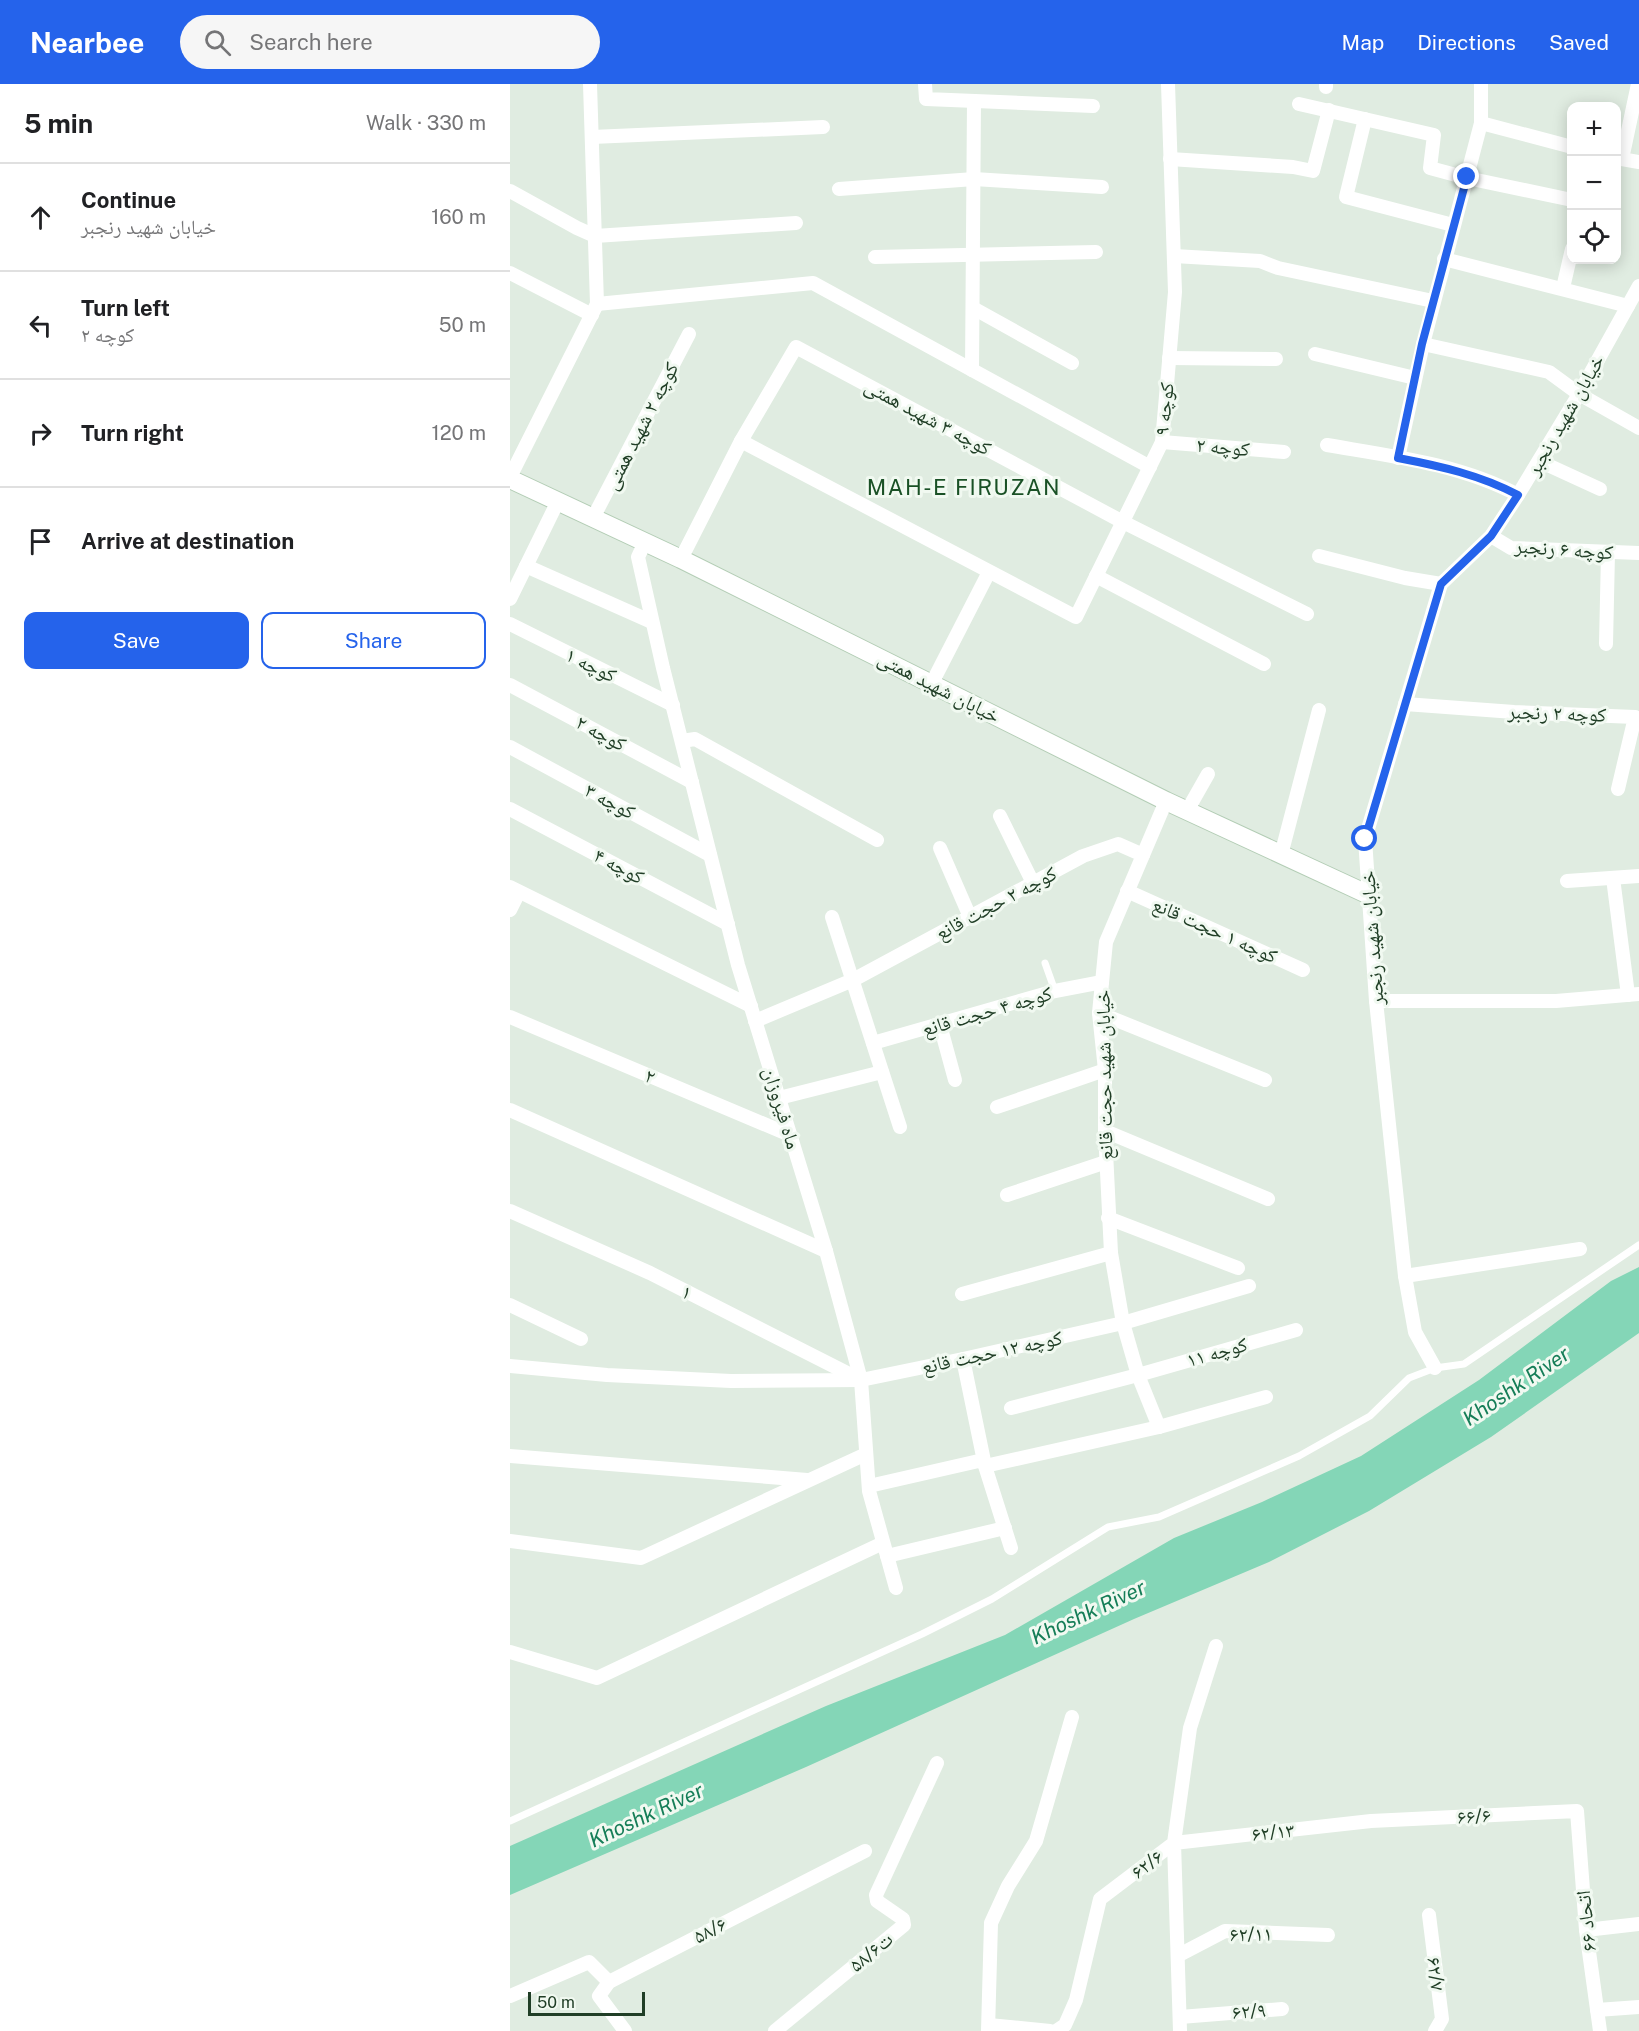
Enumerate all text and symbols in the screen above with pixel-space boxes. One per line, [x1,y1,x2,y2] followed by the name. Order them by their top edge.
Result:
[180,15,600,69] search box
[30,26,144,59] text: Nearbee
[201,26,234,59] icon: search
[249,29,373,55] text: Search here
[1342,30,1384,55] text: Map
[1417,30,1516,55] text: Directions
[1549,30,1609,55] text: Saved
[1567,102,1621,264] map controls
[1567,102,1621,156] button: +
[24,108,93,139] text: 5 min
[366,111,486,135] text: Walk · 330 m
[1567,156,1621,210] button: −
[1453,163,1479,189] route end
[81,187,176,213] text: Continue
[24,201,57,234] icon: ahead
[431,205,486,229] text: 160 m
[1567,210,1621,264] button: locate
[81,215,216,239] text: خیابان شهید رنجبر
[81,295,170,321] text: Turn left
[24,309,57,342] icon: left
[439,313,486,337] text: 50 m
[81,323,134,347] text: کوچه ۲
[1520,350,1609,480] street label: خیابان شهید رنجبر
[599,358,683,494] street label: کوچه ۲ شهید همتی
[861,374,995,460] street label: کوچه ۳ شهید همتی
[1149,381,1179,437] street label: کوچه ۹
[24,417,57,450] icon: right
[81,420,184,446] text: Turn right
[432,421,486,445] text: 120 m
[1195,433,1251,461] street label: کوچه ۲
[867,474,1061,500] district label: MAH-E FIRUZAN
[24,525,57,558] icon: arrive
[81,528,294,554] text: Arrive at destination
[1513,534,1614,564] street label: کوچه ۶ رنجبر
[24,612,249,669] button: Save
[261,612,486,669] button: Share
[562,643,620,687] street label: کوچه ۱
[874,646,1004,728] street label: خیابان شهید همتی
[1506,699,1607,727] street label: کوچه ۲ رنجبر
[572,710,630,756] street label: کوچه ۲
[581,778,639,824] street label: کوچه ۳
[1351,825,1377,851] route start
[590,843,648,889] street label: کوچه ۴
[931,861,1061,946] street label: کوچه ۲ حجت قانع
[1355,870,1389,1007] street label: خیابان شهید رنجبر
[1149,892,1281,969] street label: کوچه ۱ حجت قانع
[919,981,1055,1042] street label: کوچه ۴ حجت قانع
[1091,989,1118,1160] street label: خیابان شهید حجت قانع
[641,1063,659,1089] street label: ۲
[758,1064,806,1152] street label: ماه فیروزان
[678,1279,696,1305] street label: ۱
[920,1325,1065,1380] street label: کوچه ۱۲ حجت قانع
[1184,1332,1250,1372] street label: کوچه ۱۱
[1458,1341,1575,1431] water label: Khoshk River
[1027,1574,1150,1649] water label: Khoshk River
[585,1777,708,1852] water label: Khoshk River
[1456,1803,1492,1829] street label: ۶۶/۶
[1250,1818,1296,1846] street label: ۶۲/۱۳
[1126,1844,1168,1884] street label: ۶۲/۶
[1571,1889,1601,1953] street label: اتحاد ۶۶
[689,1912,731,1948] street label: ۵۸/۶
[1229,1922,1273,1946] street label: ۶۲/۱۱
[844,1927,898,1977] street label: ۵۸/۶ت
[1422,1956,1450,1992] street label: ۶۲/۷
[528,1989,645,2016] scale bar
[537,1993,575,2012] text: 50 m
[1231,1998,1267,2024] street label: ۶۲/۹

